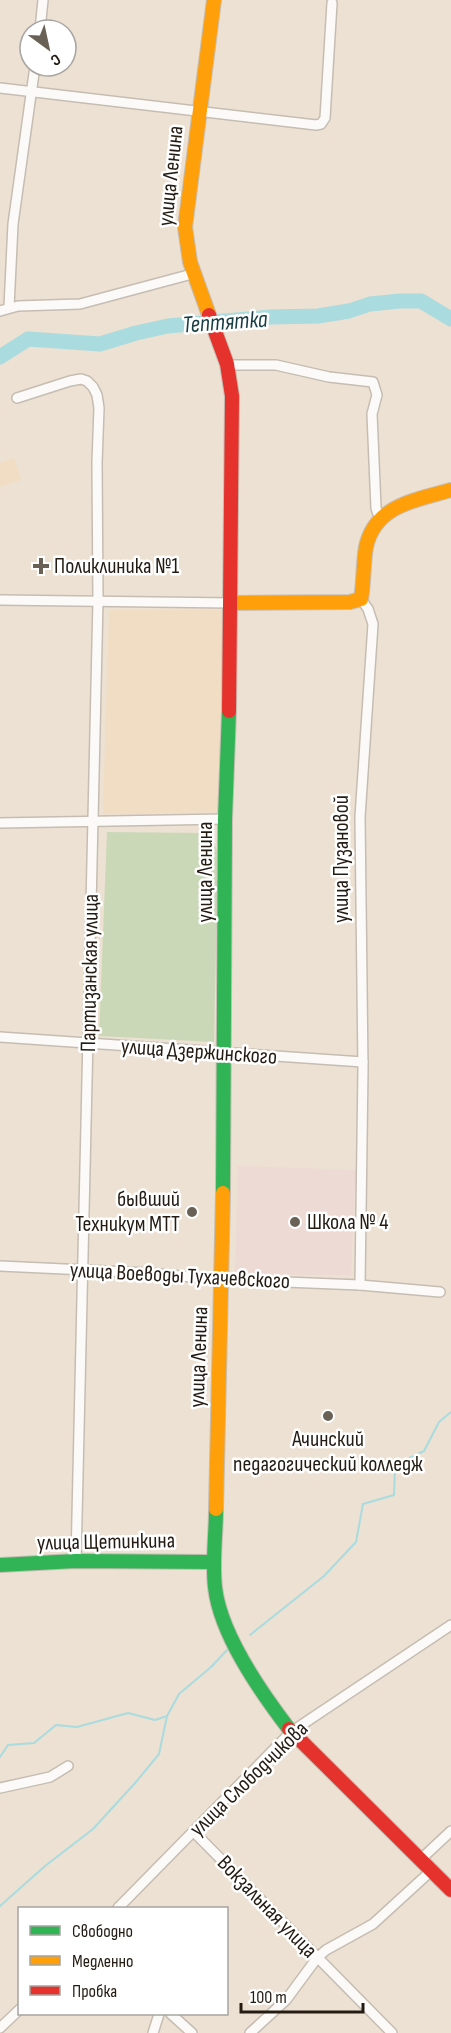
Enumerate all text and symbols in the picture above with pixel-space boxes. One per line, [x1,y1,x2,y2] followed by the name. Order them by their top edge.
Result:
[18,18,78,78] north arrow
[47,49,64,70] text: С
[152,124,190,228] street label: улица Ленина
[181,305,269,339] water label: Тептятка
[54,553,179,580] place label: Поликлиника №1
[32,557,50,575] marker: Поликлиника №1
[328,795,355,923] street label: улица Пузановой
[192,822,219,922] street label: улица Ленина
[75,894,105,1052] street label: Партизанская улица
[120,1033,278,1071] street label: улица Дзержинского
[75,1186,180,1238] place label: бывший Техникум МТТ
[185,1205,199,1219] marker: бывший Техникум МТТ
[307,1209,389,1236] place label: Школа № 4
[288,1215,302,1229] marker: Школа № 4
[69,1257,291,1295] street label: улица Воеводы Тухачевского
[184,1306,214,1408] street label: улица Ленина
[321,1409,335,1423] marker: Ачинский педагогический колледж
[233,1426,423,1478] place label: Ачинский педагогический колледж
[37,1527,175,1557] street label: улица Щетинкина
[184,1716,314,1842] street label: улица Слободчикова
[211,1850,323,1964] street label: Вокзальная улица
[18,1907,228,2015] legend
[72,1921,133,1942] text: Свободно
[72,1951,134,1972] text: Медленно
[241,1976,362,2014] scale bar
[72,1981,117,2002] text: Пробка
[250,1987,287,2008] text: 100 m

